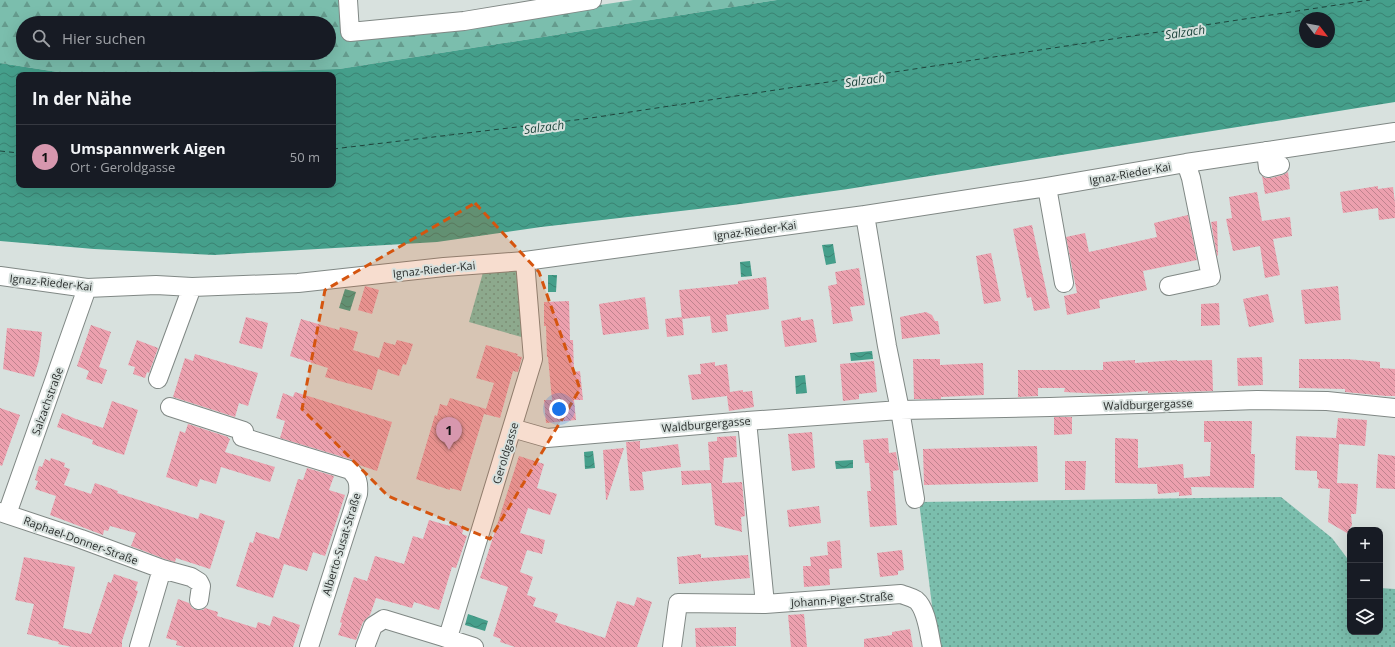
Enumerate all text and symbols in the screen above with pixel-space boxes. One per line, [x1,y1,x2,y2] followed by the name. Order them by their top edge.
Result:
[1299,12,1335,48] north arrow
[16,16,336,60] search box
[1164,21,1206,43] water label: Salzach
[30,27,52,49] icon: search
[62,28,146,48] text: Hier suchen
[844,69,886,91] water label: Salzach
[32,87,131,110] text: In der Nähe
[523,116,565,138] water label: Salzach
[70,138,226,158] text: Umspannwerk Aigen
[41,148,49,166] text: 1
[290,148,320,166] text: 50 m
[70,158,175,176] text: Ort · Geroldgasse
[1088,158,1172,188] street label: Ignaz-Rieder-Kai
[713,217,797,243] street label: Ignaz-Rieder-Kai
[392,257,476,281] street label: Ignaz-Rieder-Kai
[9,270,93,294] street label: Ignaz-Rieder-Kai
[28,365,66,437] street label: Salzachstraße
[1103,395,1193,413] street label: Waldburgergasse
[549,399,569,419] your location
[661,413,751,435] street label: Waldburgergasse
[436,417,462,450] pin: 1
[489,420,521,486] street label: Geroldgasse
[318,491,364,597] street label: Alberto-Susat-Straße
[22,512,140,568] street label: Raphael-Donner-Straße
[1347,527,1383,635] map controls
[1347,527,1383,563] button: +
[1347,563,1383,599] button: −
[789,588,894,610] street label: Johann-Piger-Straße
[1347,599,1383,635] button: layers

